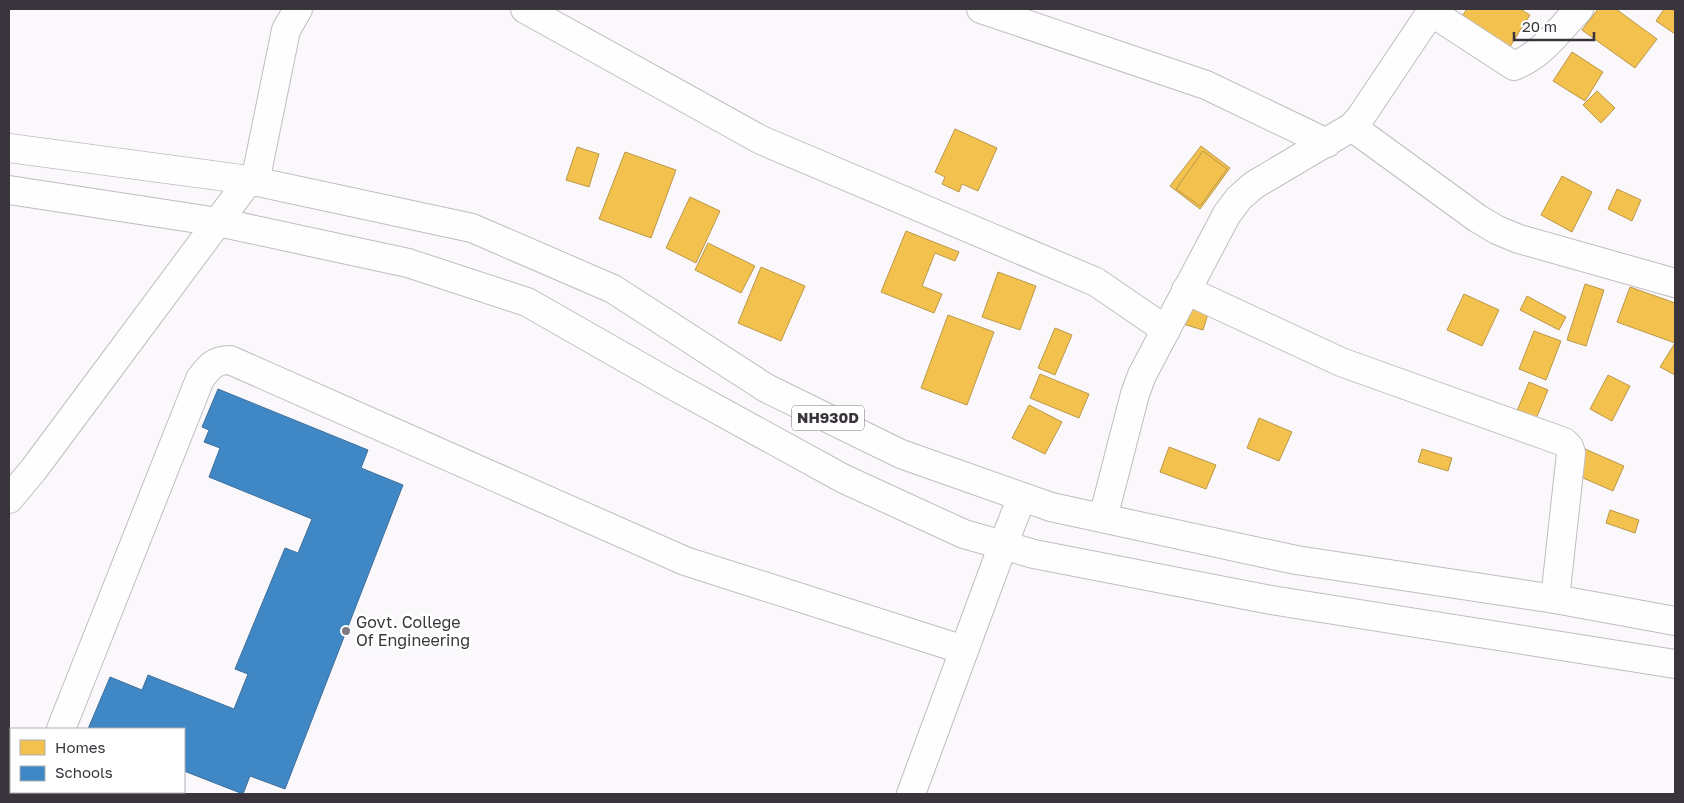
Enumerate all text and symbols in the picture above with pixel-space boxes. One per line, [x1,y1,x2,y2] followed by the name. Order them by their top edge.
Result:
[1514,10,1594,42] scale bar
[1522,17,1557,35] text: 20 m
[792,406,864,430] road number: NH930D
[356,612,470,650] place label: Govt. College Of Engineering
[340,625,352,637] marker: Govt. College Of Engineering
[10,728,185,793] legend
[55,738,105,756] text: Homes
[55,763,113,781] text: Schools

